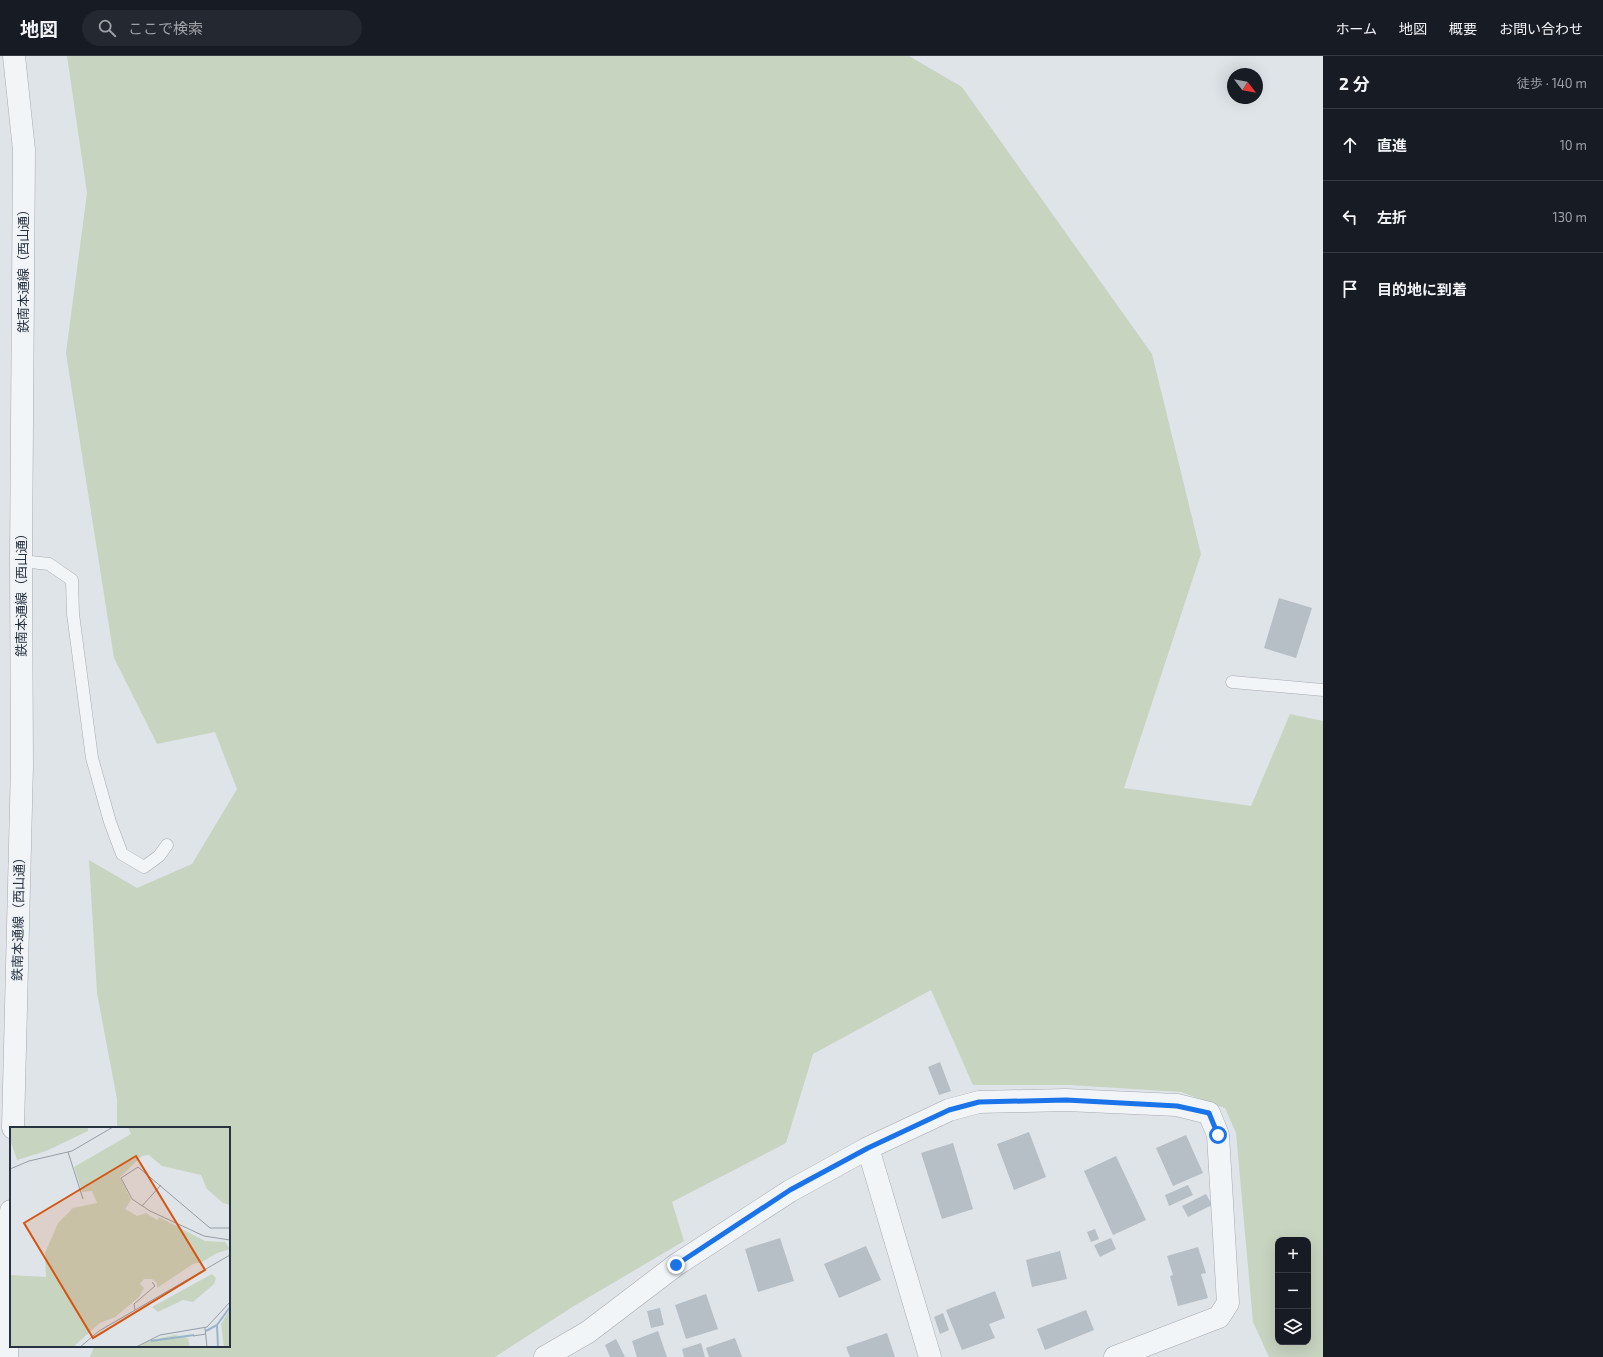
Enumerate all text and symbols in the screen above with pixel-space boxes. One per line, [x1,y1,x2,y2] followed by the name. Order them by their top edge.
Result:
[82,10,362,46] search box
[20,17,58,40] text: 地図
[96,17,118,39] icon: search
[128,19,203,37] text: ここで検索
[1335,20,1377,37] text: ホーム
[1399,20,1427,37] text: 地図
[1449,20,1477,37] text: 概要
[1499,20,1583,37] text: お問い合わせ
[1227,68,1263,104] north arrow
[1339,73,1370,93] text: 2 分
[1517,75,1587,91] text: 徒歩 · 140 m
[1339,134,1361,156] icon: ahead
[1377,136,1407,154] text: 直進
[1560,137,1587,153] text: 10 m
[15,203,31,333] street label: 鉄南本通線（西山通）
[1339,206,1361,228] icon: left
[1377,208,1407,226] text: 左折
[1552,209,1587,225] text: 130 m
[1339,278,1361,300] icon: arrive
[1377,280,1467,298] text: 目的地に到着
[13,527,29,657] street label: 鉄南本通線（西山通）
[9,851,27,981] street label: 鉄南本通線（西山通）
[1209,1126,1227,1144] route start
[10,1127,230,1347] inset map
[1275,1237,1311,1345] map controls
[1275,1237,1311,1273] button: +
[667,1256,685,1274] route end
[1275,1273,1311,1309] button: −
[1275,1309,1311,1345] button: layers

